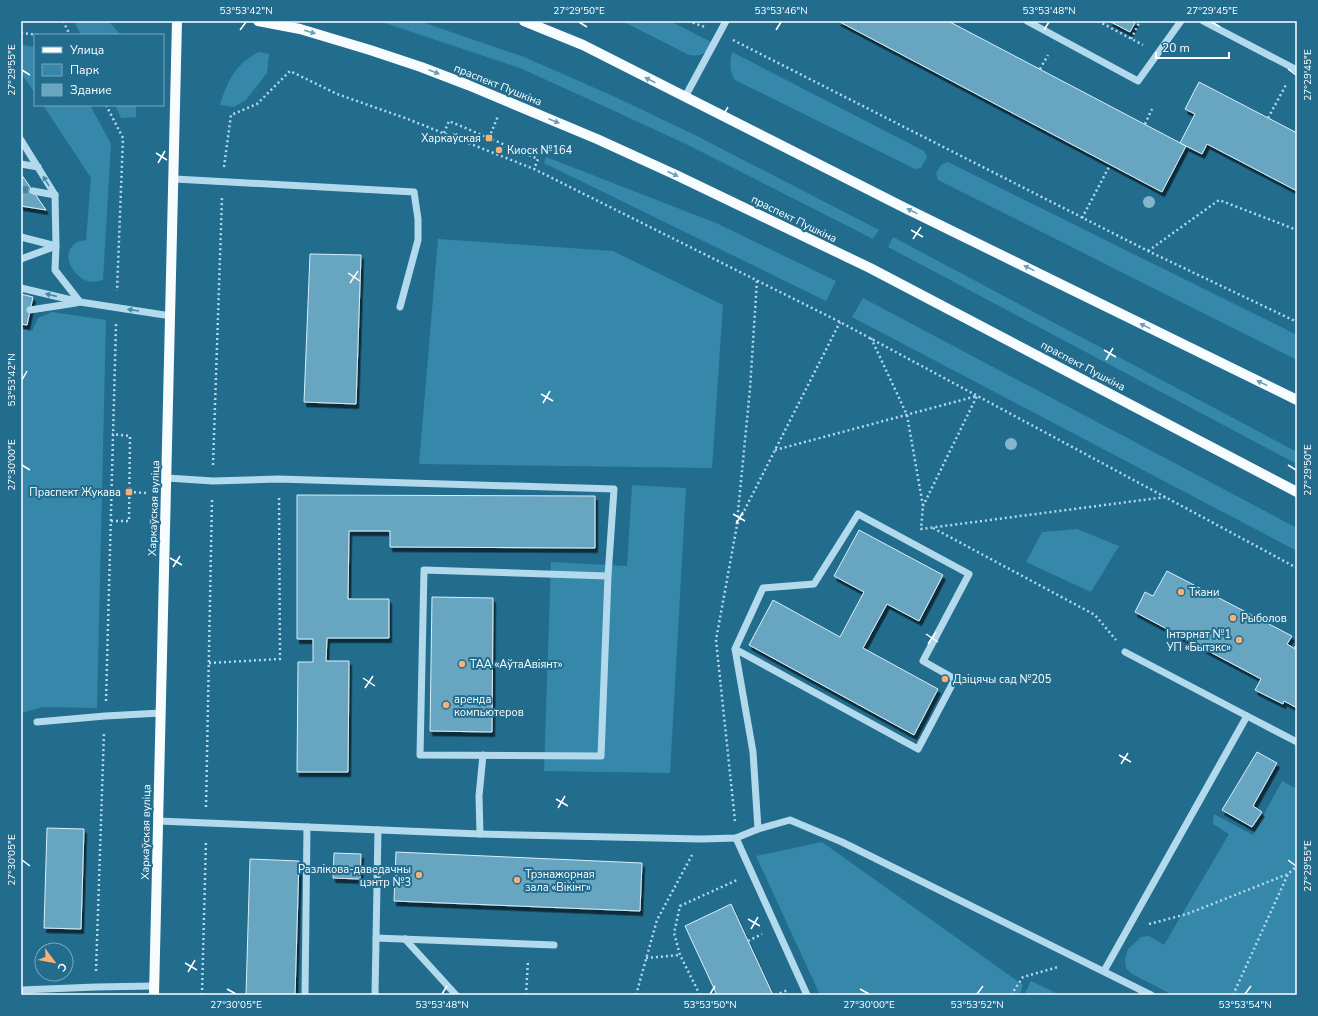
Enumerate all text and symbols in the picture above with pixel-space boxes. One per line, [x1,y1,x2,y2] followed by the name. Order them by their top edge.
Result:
[219,4,273,18] text: 53°53'42"N
[553,4,605,18] text: 27°29'50"E
[754,4,808,18] text: 53°53'46"N
[1022,4,1076,18] text: 53°53'48"N
[1186,4,1238,18] text: 27°29'45"E
[305,29,317,35] one-way arrow
[34,34,164,106] legend
[1156,34,1229,60] scale bar
[1162,40,1190,56] text: 20 m
[69,42,104,58] text: Улица
[5,44,19,96] text: 27°29'55"E
[1301,49,1315,101] text: 27°29'45"E
[452,61,544,110] street label: праспект Пушкіна
[70,62,100,78] text: Парк
[428,69,440,75] one-way arrow
[645,76,656,83] one-way arrow
[70,82,112,98] text: Здание
[549,119,561,125] one-way arrow
[421,131,481,146] place label: Харкаўская
[484,133,494,143] marker: Харкаўская
[507,143,573,158] place label: Киоск №164
[494,145,504,155] marker: Киоск №164
[667,171,679,177] one-way arrow
[43,175,50,187] one-way arrow
[749,192,839,246] street label: праспект Пушкіна
[906,208,918,214] one-way arrow
[1023,265,1034,271] one-way arrow
[44,292,57,298] one-way arrow
[127,306,139,312] one-way arrow
[1140,323,1151,329] one-way arrow
[1038,337,1128,395] street label: праспект Пушкіна
[5,353,19,407] text: 53°53'42"N
[1256,380,1268,386] one-way arrow
[5,439,19,491] text: 27°30'00"E
[1301,444,1315,496] text: 27°29'50"E
[145,460,163,556] street label: Харкаўская вуліца
[29,485,121,500] place label: Праспект Жукава
[124,487,134,497] marker: Праспект Жукава
[1189,585,1219,600] place label: Ткани
[1176,587,1186,597] marker: Ткани
[1241,611,1287,626] place label: Рыболов
[1228,613,1238,623] marker: Рыболов
[1166,627,1231,655] place label: Інтэрнат №1 УП «Бытэкс»
[1234,635,1244,645] marker: Інтэрнат №1 УП «Бытэкс»
[470,657,563,672] place label: ТАА «АўтаАвіянт»
[457,659,467,669] marker: ТАА «АўтаАвіянт»
[953,672,1052,687] place label: Дзіцячы сад №205
[940,674,950,684] marker: Дзіцячы сад №205
[454,692,524,720] place label: аренда компьютеров
[441,700,451,710] marker: аренда компьютеров
[138,784,154,880] street label: Харкаўская вуліца
[5,834,19,886] text: 27°30'05"E
[1301,840,1315,892] text: 27°29'55"E
[298,862,411,890] place label: Разлікова-даведачны цэнтр №3
[525,867,595,895] place label: Трэнажорная зала «Вікінг»
[414,870,424,880] marker: Разлікова-даведачны цэнтр №3
[512,875,522,885] marker: Трэнажорная зала «Вікінг»
[34,942,74,982] north arrow
[53,960,70,975] text: С
[210,998,262,1012] text: 27°30'05"E
[415,998,469,1012] text: 53°53'48"N
[683,998,737,1012] text: 53°53'50"N
[843,998,895,1012] text: 27°30'00"E
[950,998,1004,1012] text: 53°53'52"N
[1218,998,1272,1012] text: 53°53'54"N

